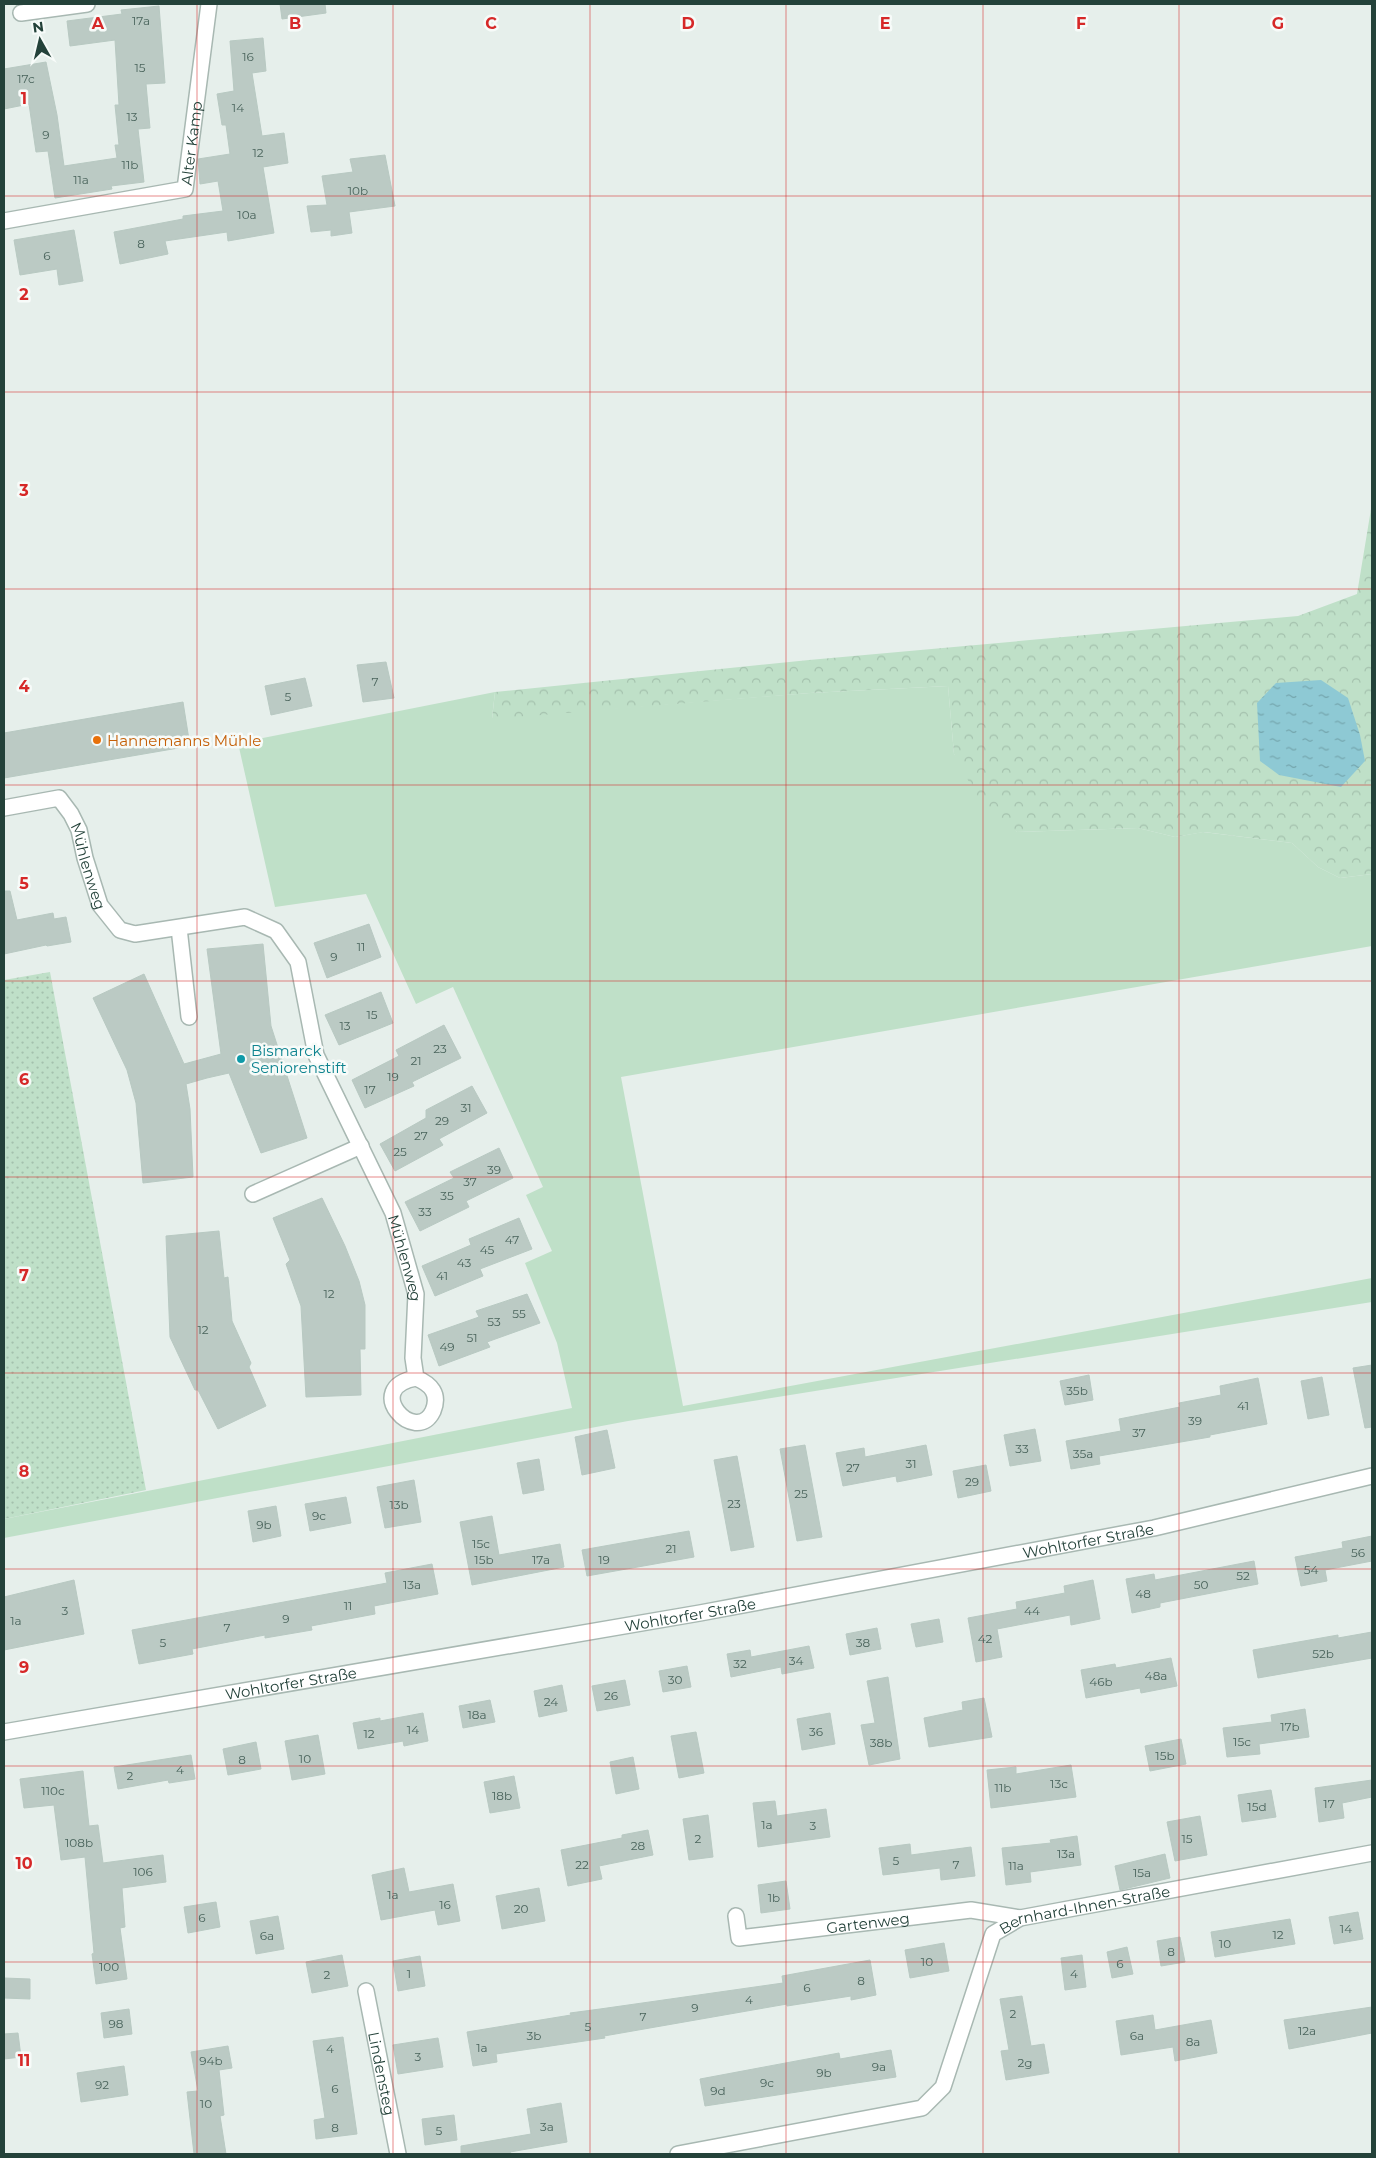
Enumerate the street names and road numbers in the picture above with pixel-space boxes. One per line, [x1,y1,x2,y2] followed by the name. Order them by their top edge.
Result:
[176,100,206,187] street label: Alter Kamp
[67,819,110,912] street label: Mühlenweg
[384,1212,426,1302] street label: Mühlenweg
[1021,1519,1155,1562] street label: Wohltorfer Straße
[623,1593,757,1635] street label: Wohltorfer Straße
[224,1662,358,1704] street label: Wohltorfer Straße
[995,1881,1172,1938] street label: Bernhard-Ihnen-Straße
[825,1908,911,1937] street label: Gartenweg
[365,2030,400,2117] street label: Lindensteg

